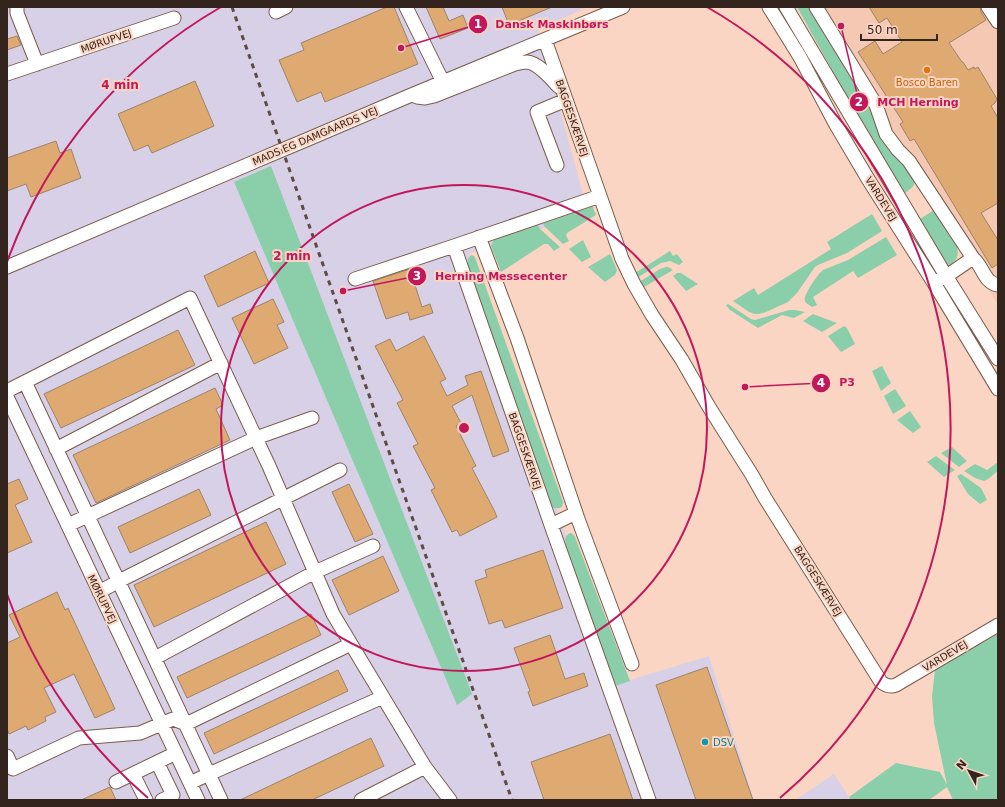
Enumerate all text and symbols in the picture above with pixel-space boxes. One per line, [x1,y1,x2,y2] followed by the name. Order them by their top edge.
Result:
[468,12,617,35] callout: Dansk Maskinbørs
[861,16,937,42] scale bar
[474,17,482,31] text: 1
[495,18,609,31] text: Dansk Maskinbørs
[867,23,898,37] text: 50 m
[79,27,133,55] street label: MØRUPVEJ
[922,65,932,75] marker: Bosco Baren
[896,77,958,88] place label: Bosco Baren
[101,78,139,92] text: 4 min
[554,78,590,158] street label: BAGGESKÆRVEJ
[849,90,967,113] callout: MCH Herning
[855,95,863,109] text: 2
[877,96,959,109] text: MCH Herning
[251,105,379,167] street label: MADS EG DAMGAARDS VEJ
[863,175,899,223] street label: VARDEVEJ
[273,249,311,263] text: 2 min
[407,265,575,288] callout: Herning Messecenter
[413,269,421,283] text: 3
[435,270,568,283] text: Herning Messecenter
[811,371,863,394] callout: P3
[817,376,825,390] text: 4
[839,376,855,389] text: P3
[507,411,543,491] street label: BAGGESKÆRVEJ
[457,421,471,435] centre of rings
[792,544,844,618] street label: BAGGESKÆRVEJ
[85,573,119,625] street label: MØRUPVEJ
[921,638,969,674] street label: VARDEVEJ
[700,737,710,747] marker: DSV
[713,737,734,748] place label: DSV
[949,751,989,791] north arrow
[954,757,970,773] text: N

